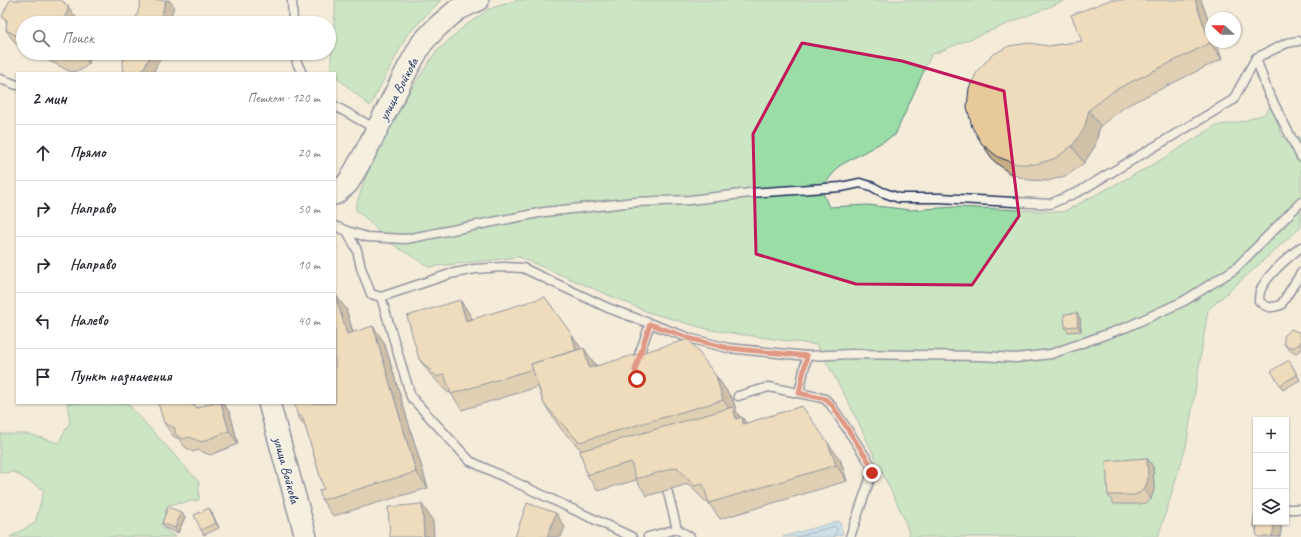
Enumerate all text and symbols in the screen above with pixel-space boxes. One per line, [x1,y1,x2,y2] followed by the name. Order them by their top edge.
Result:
[1205,12,1241,48] north arrow
[16,16,336,60] search box
[30,27,52,49] icon: search
[62,29,94,48] text: Поиск
[374,54,423,124] street label: улица Войкова
[32,88,67,109] text: 2 мин
[247,90,320,106] text: Пешком · 120 m
[32,142,54,164] icon: ahead
[70,143,106,162] text: Прямо
[298,145,320,161] text: 20 m
[32,198,54,220] icon: right
[70,199,116,218] text: Направо
[298,201,320,217] text: 50 m
[32,254,54,276] icon: right
[70,255,116,274] text: Направо
[298,257,320,273] text: 10 m
[32,310,54,332] icon: left
[70,311,108,330] text: Налево
[298,313,320,329] text: 40 m
[32,366,54,388] icon: arrive
[70,367,172,386] text: Пункт назначения
[628,370,646,388] route start
[1253,417,1289,525] map controls
[1253,417,1289,453] button: +
[269,434,304,507] street label: улица Войкова
[1253,453,1289,489] button: −
[863,464,881,482] route end
[1253,489,1289,525] button: layers

